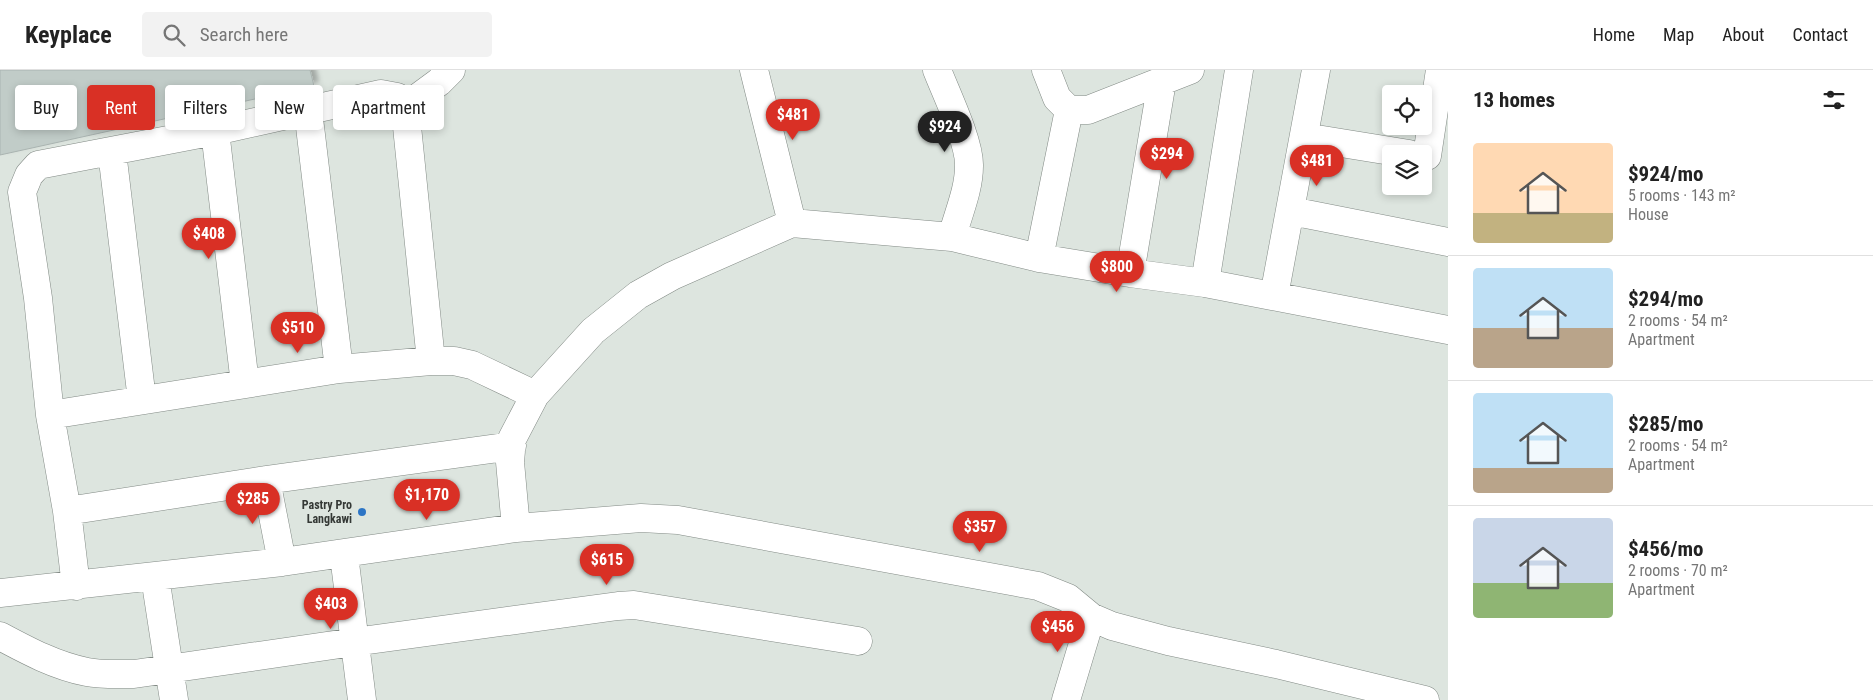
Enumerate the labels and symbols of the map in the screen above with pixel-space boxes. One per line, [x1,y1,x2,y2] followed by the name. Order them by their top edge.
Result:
[763,98,823,141] pin: $481
[915,111,975,153] pin: $924
[1137,138,1197,180] pin: $294
[1287,144,1347,187] pin: $481
[179,218,239,260] pin: $408
[1087,250,1147,293] pin: $800
[268,312,328,354] pin: $510
[386,478,468,521] pin: $1,170
[223,482,283,525] pin: $285
[302,498,352,526] place label: Pastry Pro Langkawi
[356,506,368,518] marker: Pastry Pro Langkawi
[950,510,1010,553] pin: $357
[577,544,637,586] pin: $615
[301,588,361,630] pin: $403
[1028,610,1088,653] pin: $456

